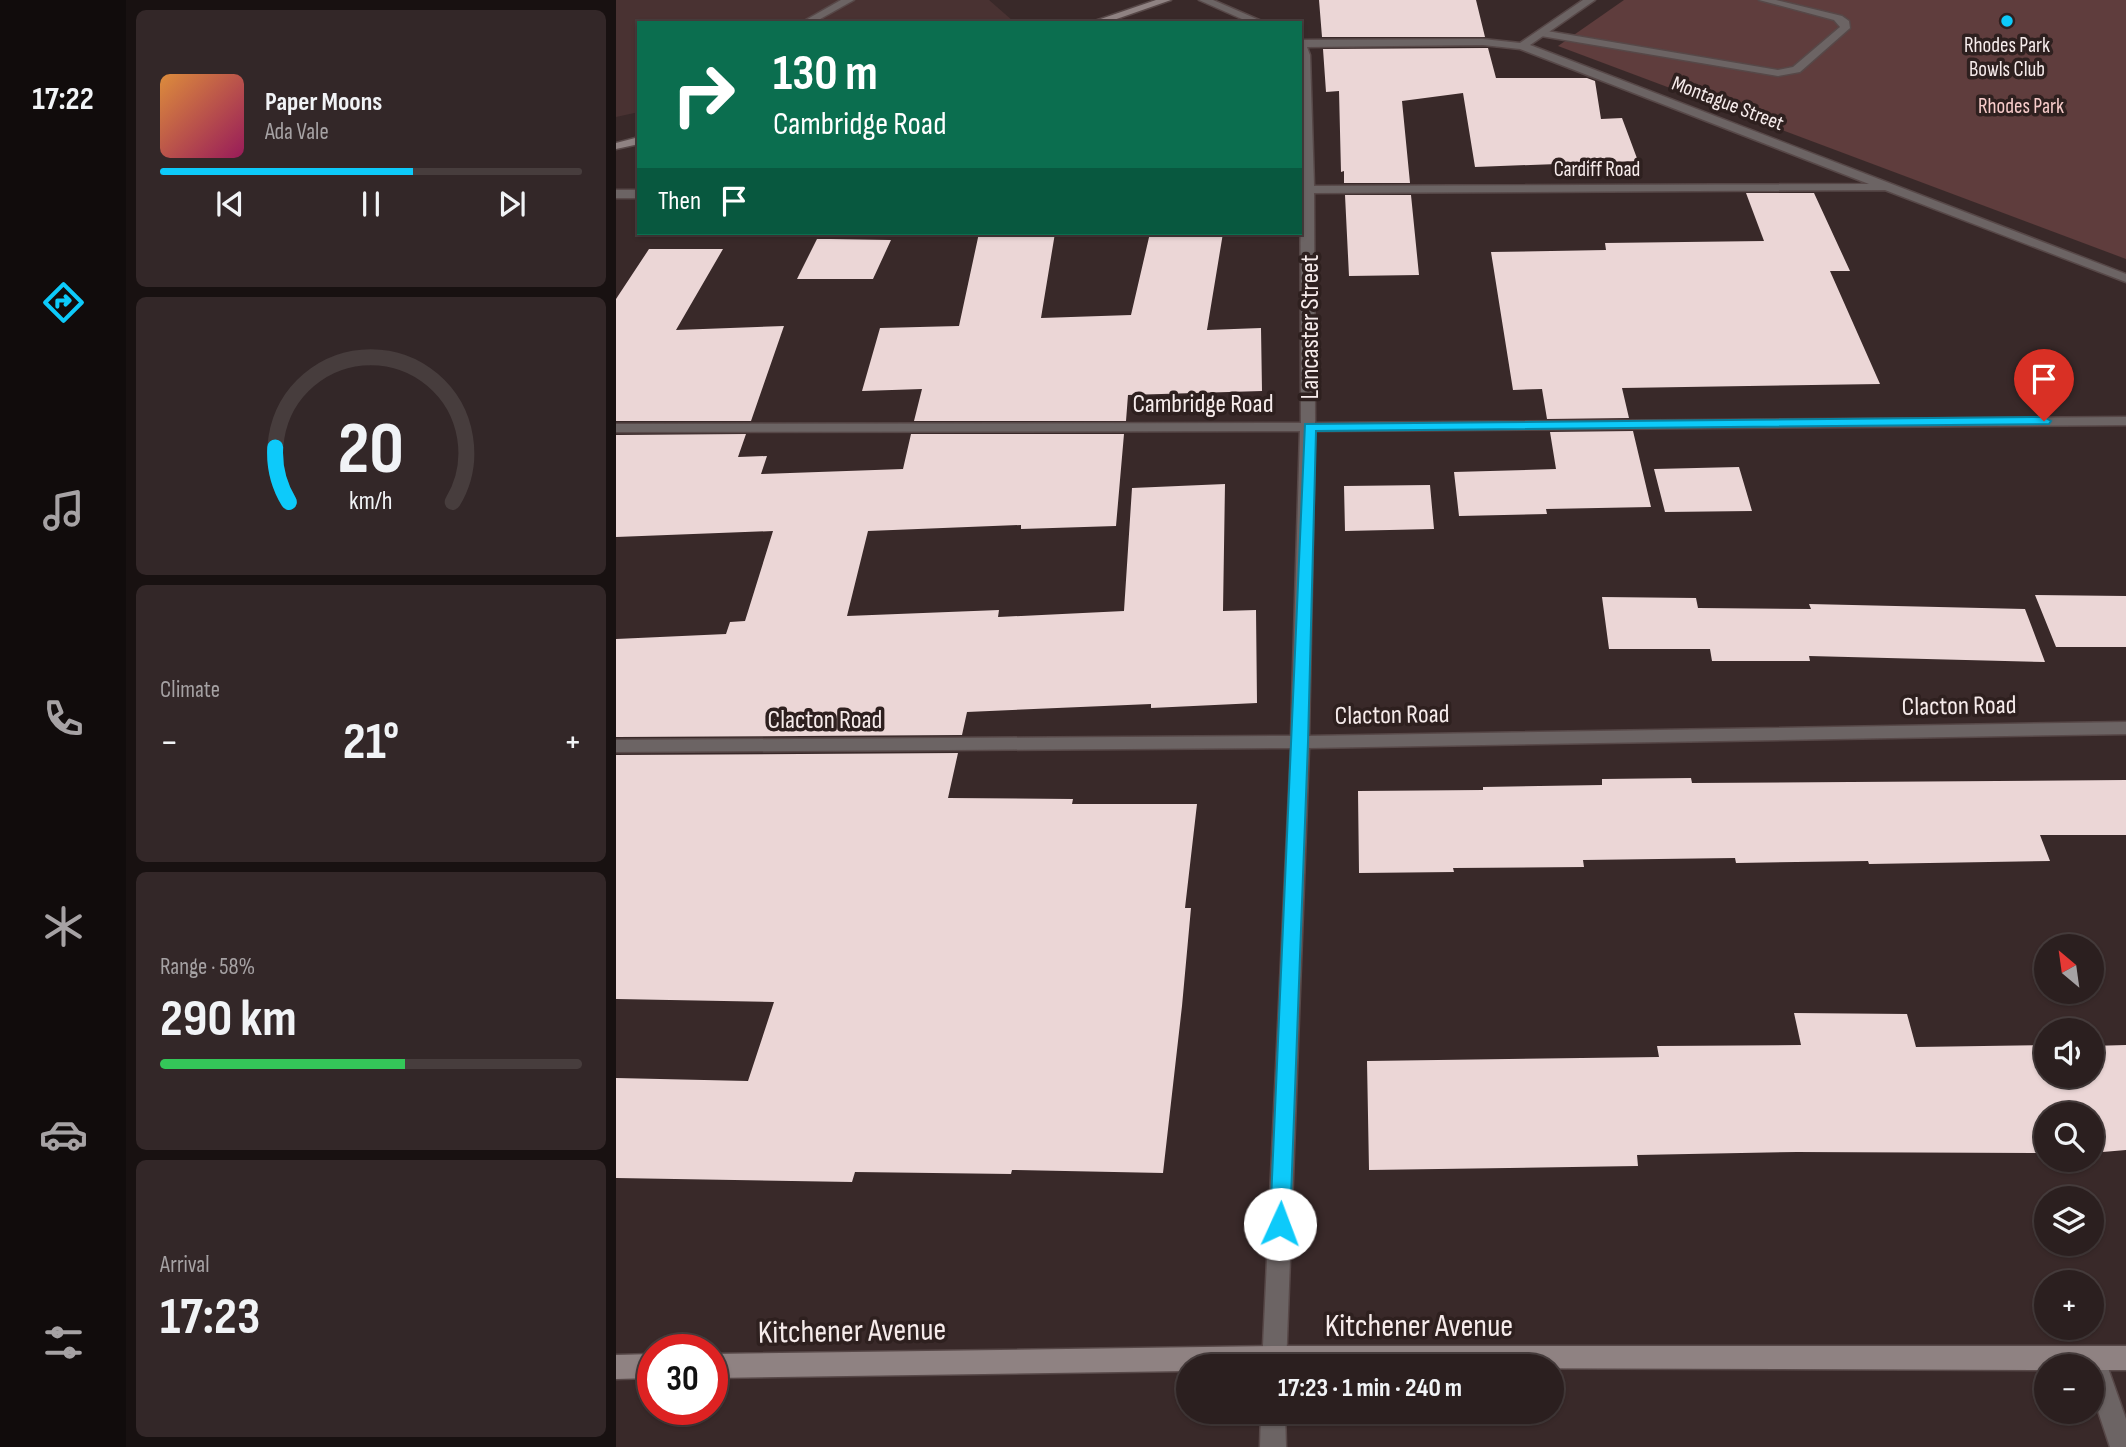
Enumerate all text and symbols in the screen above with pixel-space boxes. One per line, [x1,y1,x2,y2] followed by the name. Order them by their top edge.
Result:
[1999,13,2015,29] marker: Rhodes Park Bowls Club
[1964,33,2050,82] place label: Rhodes Park Bowls Club
[773,45,878,104] text: 130 m
[658,49,749,140] icon: right
[1668,71,1787,136] street label: Montague Street
[32,80,94,119] text: 17:22
[265,87,382,118] text: Paper Moons
[1978,94,2064,119] park label: Rhodes Park
[773,105,947,144] text: Cambridge Road
[265,118,329,146] text: Ada Vale
[1554,157,1640,182] street label: Cardiff Road
[715,182,753,220] icon: arrive
[211,185,249,223] icon: previous
[352,185,390,223] icon: pause
[493,185,531,223] icon: next
[658,186,701,217] text: Then
[1295,255,1326,399] street label: Lancaster Street
[39,278,88,327] icon: directions
[2014,349,2074,421] pin
[2025,360,2063,398] icon: arrive
[1133,389,1273,420] street label: Cambridge Road
[338,407,404,495] text: 20
[39,486,88,535] icon: music
[349,486,393,517] text: km/h
[160,676,220,704] text: Climate
[1901,690,2017,723] street label: Clacton Road
[39,694,88,743] icon: phone
[1334,699,1450,732] street label: Clacton Road
[768,705,882,736] street label: Clacton Road
[343,711,399,774] text: 21°
[160,720,179,765] text: −
[563,720,582,765] text: +
[39,902,88,951] icon: climate
[2034,934,2104,1004] north arrow
[2034,934,2104,1424] map controls
[160,953,255,981] text: Range · 58%
[160,988,297,1051] text: 290 km
[2034,1018,2104,1088] button: sound
[2034,1102,2104,1172] button: search
[39,1110,88,1159] icon: car
[2034,1186,2104,1256] button: layers
[1243,1187,1317,1261] position arrow
[160,1251,209,1279] text: Arrival
[2034,1270,2104,1340] button: +
[160,1286,260,1349] text: 17:23
[1325,1307,1513,1346] street label: Kitchener Avenue
[757,1310,947,1353] street label: Kitchener Avenue
[39,1318,88,1367] icon: filters
[637,1334,728,1425] speed limit sign: 30
[2034,1354,2104,1424] button: −
[1278,1373,1462,1404] text: 17:23 · 1 min · 240 m

